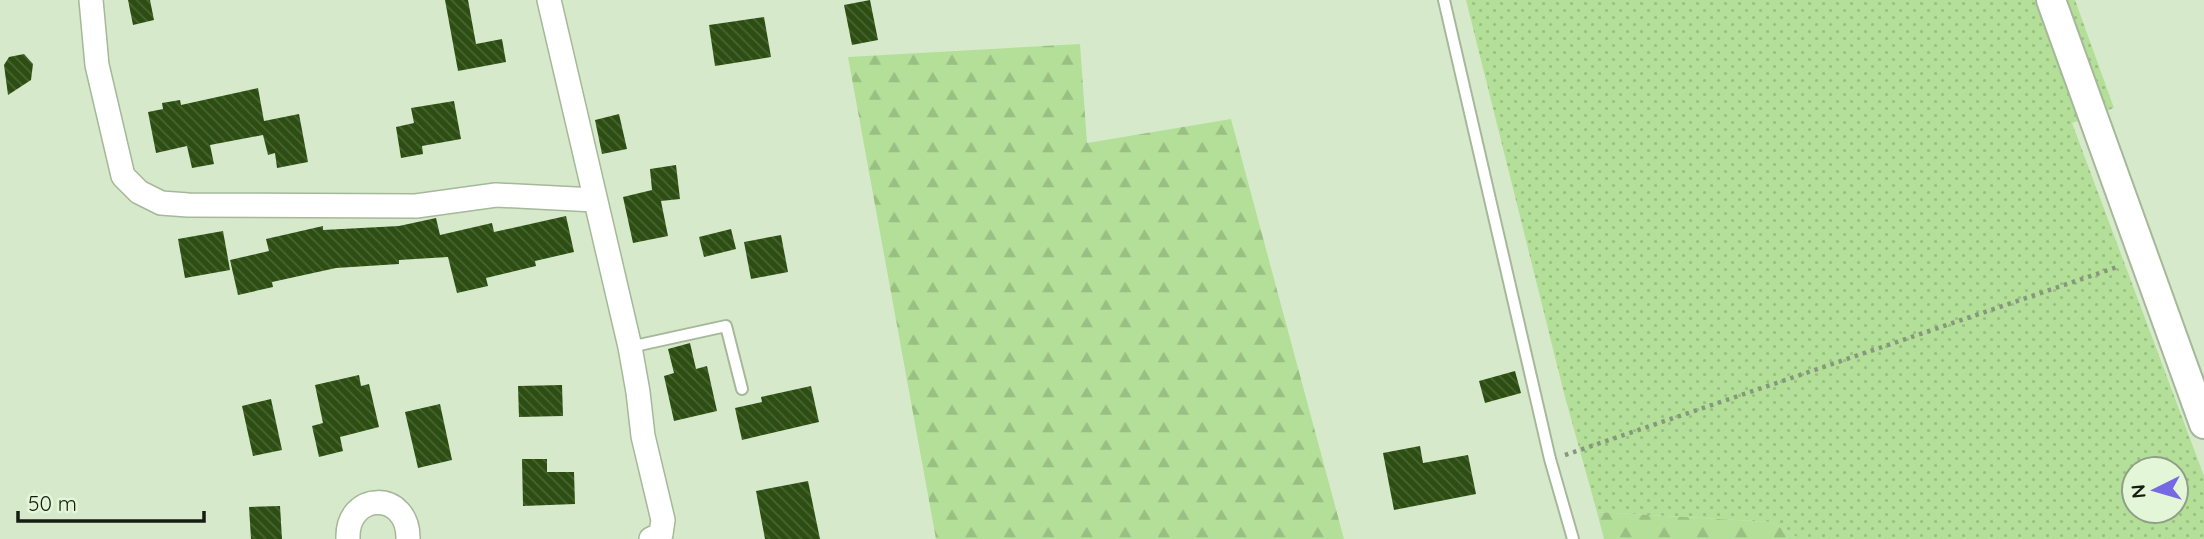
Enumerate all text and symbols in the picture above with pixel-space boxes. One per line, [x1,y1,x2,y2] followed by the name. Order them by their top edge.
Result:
[2120,455,2190,525] north arrow
[18,480,203,524] scale bar
[2126,483,2151,499] text: N
[28,490,77,516] text: 50 m

